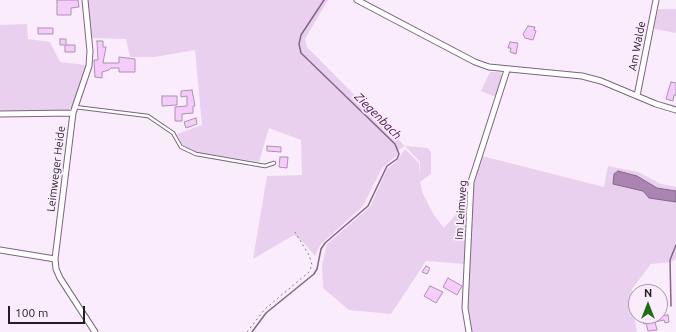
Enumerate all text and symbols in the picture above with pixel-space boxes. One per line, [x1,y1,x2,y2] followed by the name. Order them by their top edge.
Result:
[626,20,648,72] street label: Am Walde
[352,90,404,142] water label: Ziegenbach
[44,125,68,213] street label: Leimweger Heide
[452,180,470,240] street label: Im Leimweg
[628,284,668,324] north arrow
[644,287,652,299] text: N
[10,298,87,324] scale bar
[15,306,48,319] text: 100 m

